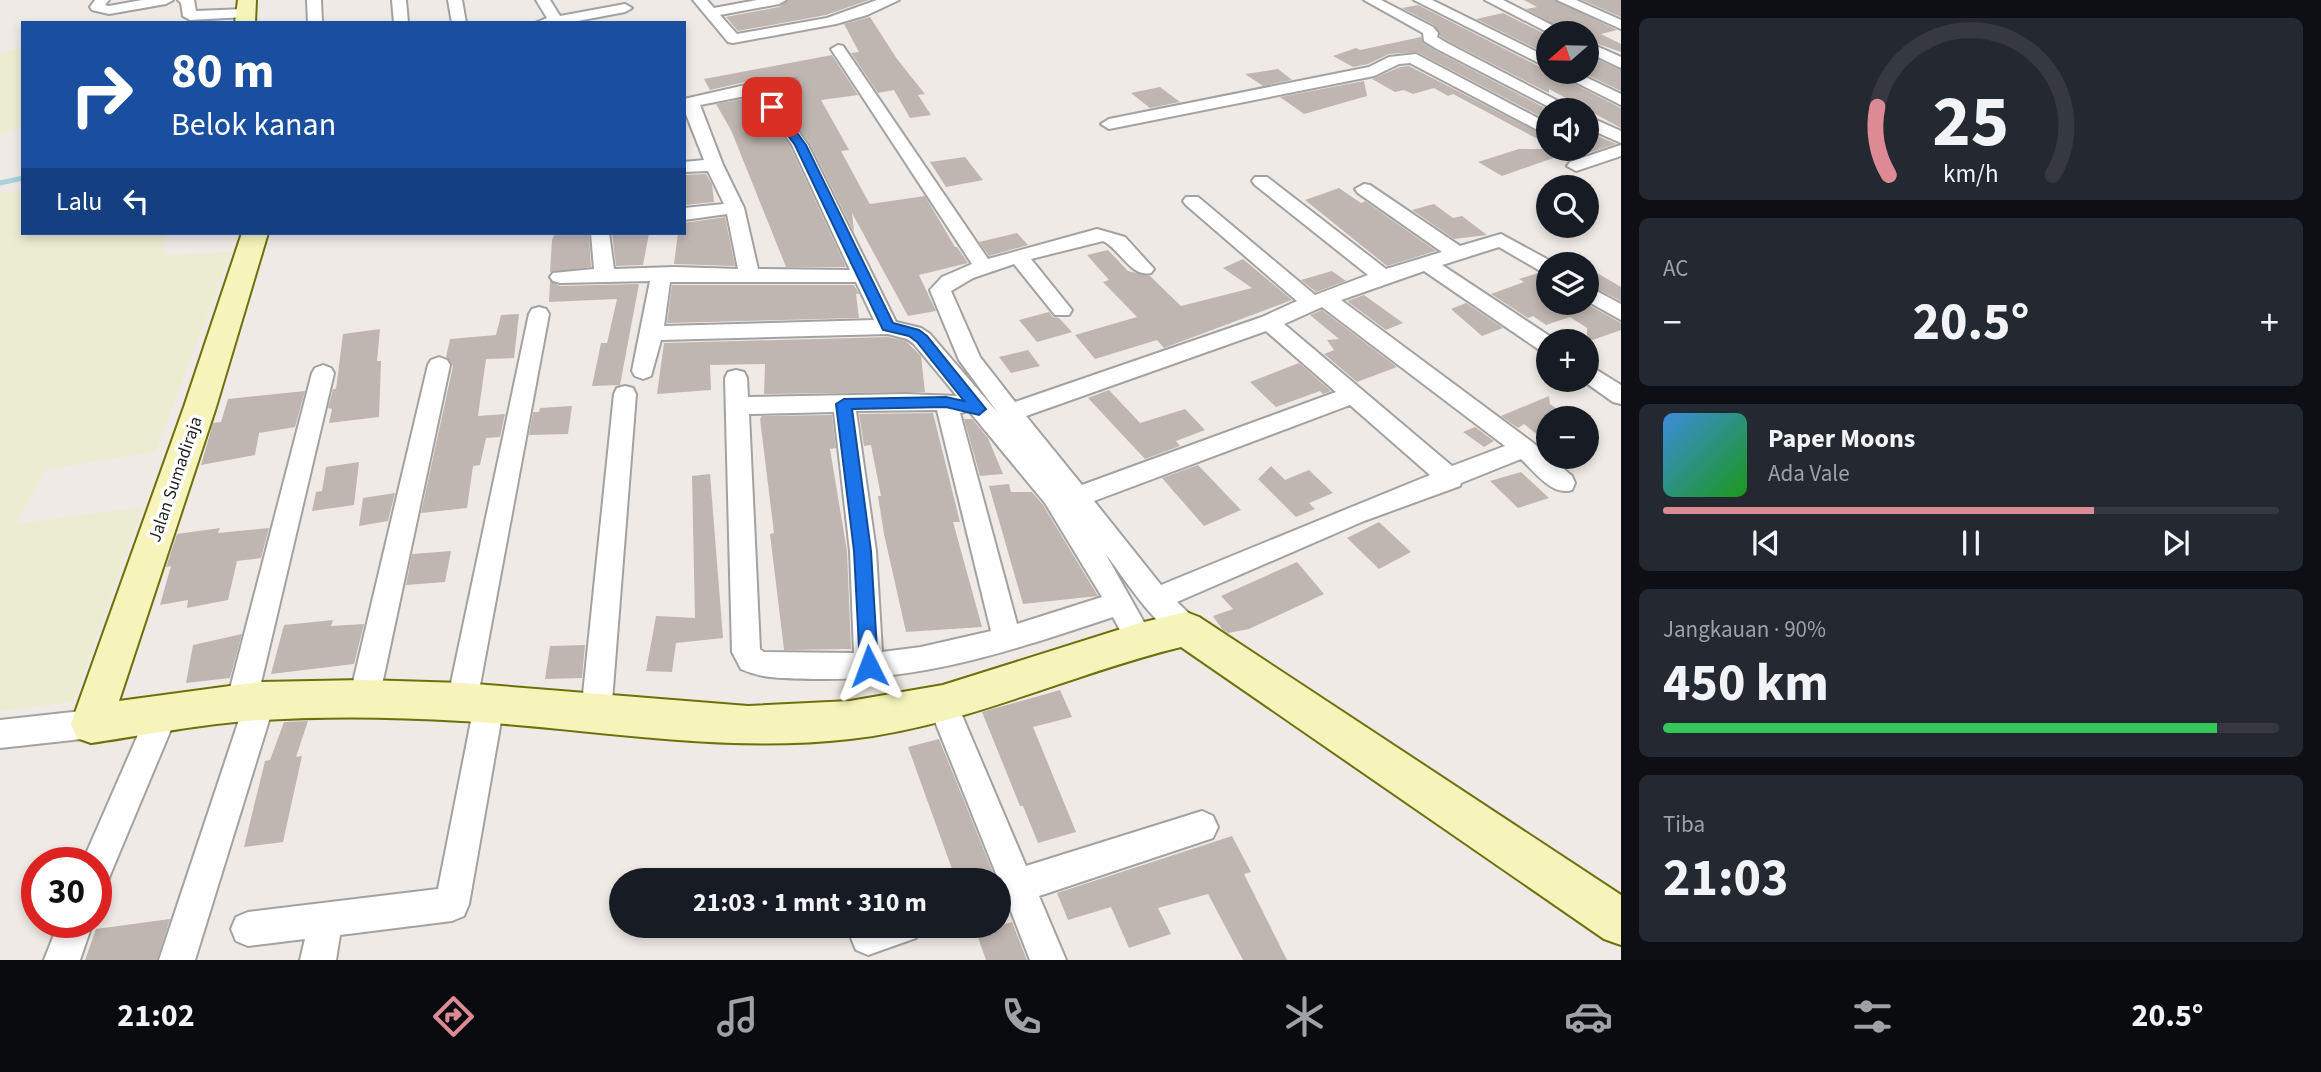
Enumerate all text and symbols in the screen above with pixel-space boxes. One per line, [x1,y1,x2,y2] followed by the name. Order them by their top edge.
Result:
[1536,21,1600,84] north arrow
[1536,21,1599,469] map controls
[171,37,275,107] text: 80 m
[56,49,147,140] icon: right
[1933,70,2009,174] text: 25
[742,77,802,137] pin
[753,88,791,126] icon: arrive
[1536,98,1599,161] button: sound
[171,102,336,148] text: Belok kanan
[1943,156,1999,192] text: km/h
[1536,175,1599,238] button: search
[117,182,155,220] icon: left
[56,183,103,220] text: Lalu
[1536,252,1599,315] button: layers
[1663,252,1688,285] text: AC
[1913,286,2029,360] text: 20.5°
[1663,296,1682,350] text: −
[2260,296,2279,350] text: +
[1536,329,1599,392] button: +
[1536,406,1599,469] button: −
[142,413,209,545] street label: Jalan Sumadiraja
[1768,420,1915,457] text: Paper Moons
[1768,457,1850,490] text: Ada Vale
[1747,524,1785,562] icon: previous
[1952,524,1990,562] icon: pause
[2157,524,2195,562] icon: next
[1663,613,1826,646] text: Jangkauan · 90%
[832,629,906,703] position arrow
[1663,647,1829,721] text: 450 km
[1663,808,1705,841] text: Tiba
[1663,842,1788,916] text: 21:03
[21,847,112,938] speed limit sign: 30
[693,884,927,921] text: 21:03 · 1 mnt · 310 m
[429,992,478,1041] icon: directions
[713,992,762,1041] icon: music
[997,992,1046,1041] icon: phone
[1280,992,1329,1041] icon: climate
[1564,992,1613,1041] icon: car
[1848,992,1897,1041] icon: filters
[117,993,195,1039] text: 21:02
[2132,993,2204,1039] text: 20.5°

